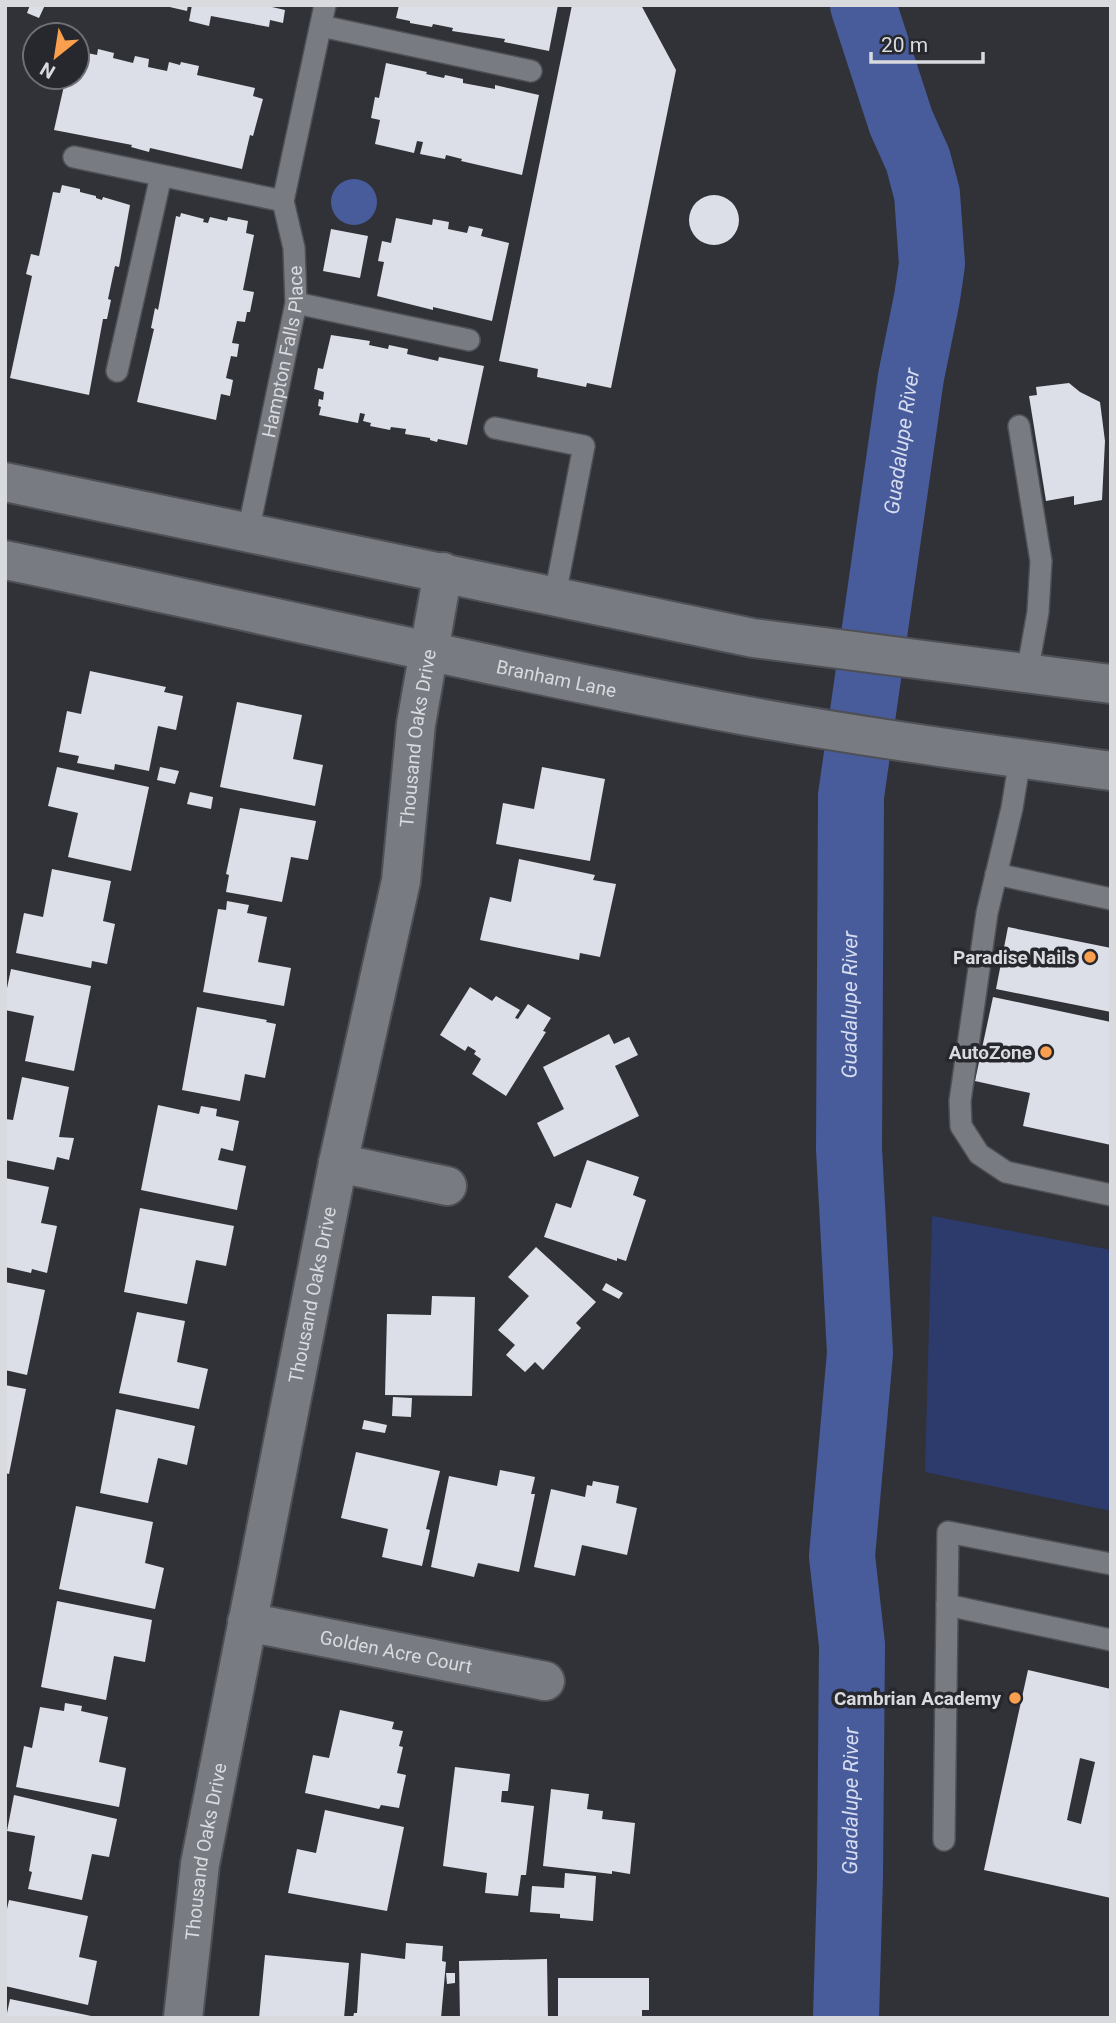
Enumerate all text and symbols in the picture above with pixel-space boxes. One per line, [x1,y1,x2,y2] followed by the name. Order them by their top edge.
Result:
[21,21,91,91] north arrow
[871,21,983,65] scale bar
[881,33,928,57] text: 20 m
[36,57,59,84] text: N
[257,265,308,440] street label: Hampton Falls Place
[879,365,925,516] water label: Guadalupe River
[395,647,441,828] street label: Thousand Oaks Drive
[494,655,619,702] street label: Branham Lane
[837,930,862,1078] water label: Guadalupe River
[953,946,1076,969] place label: Paradise Nails
[1082,949,1098,965] marker: Paradise Nails
[949,1041,1032,1064] place label: AutoZone
[1038,1044,1054,1060] marker: AutoZone
[283,1205,341,1385] street label: Thousand Oaks Drive
[318,1625,474,1678] street label: Golden Acre Court
[834,1687,1001,1710] place label: Cambrian Academy
[1007,1690,1023,1706] marker: Cambrian Academy
[838,1726,863,1875] water label: Guadalupe River
[180,1761,231,1942] street label: Thousand Oaks Drive

